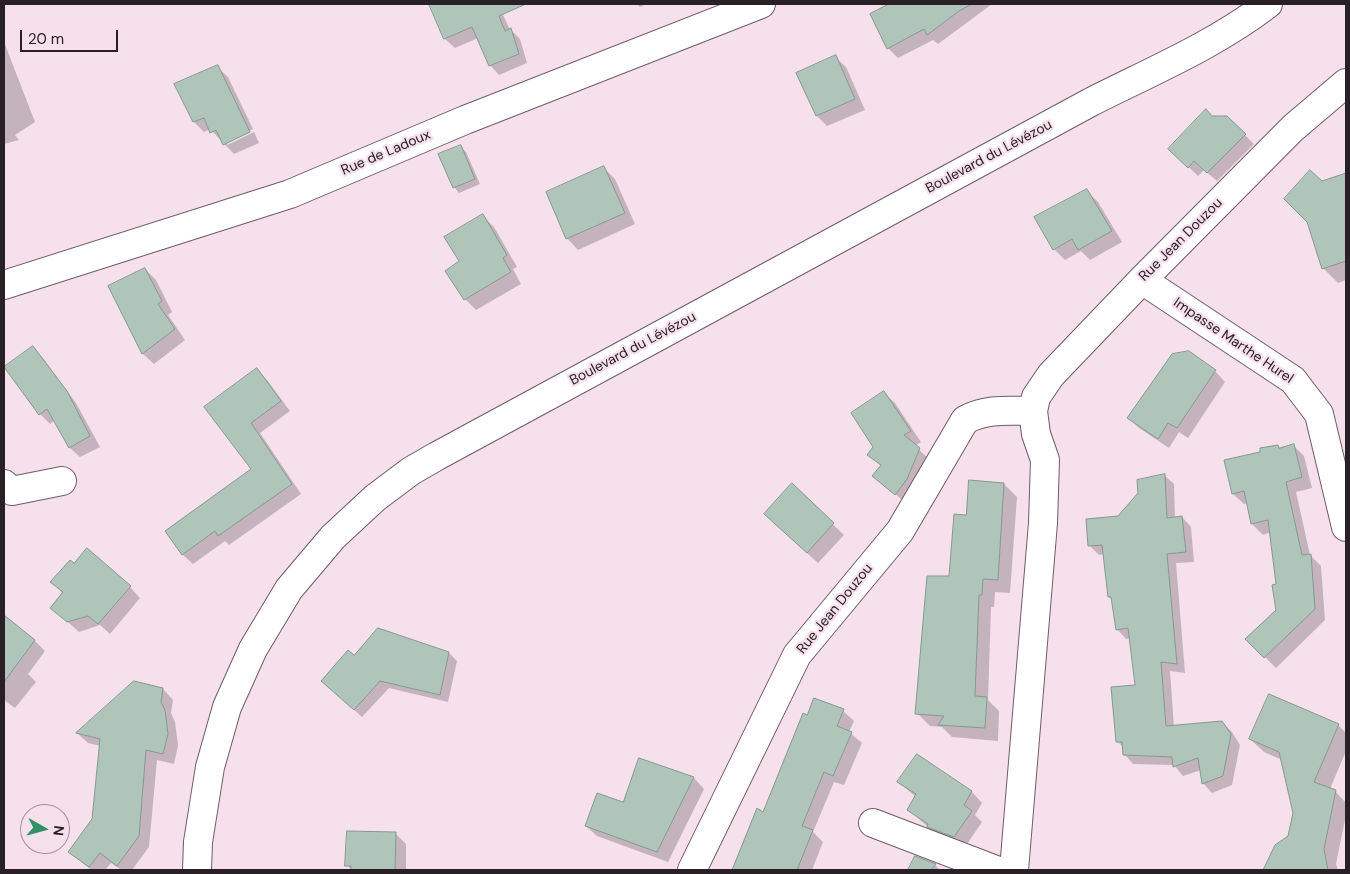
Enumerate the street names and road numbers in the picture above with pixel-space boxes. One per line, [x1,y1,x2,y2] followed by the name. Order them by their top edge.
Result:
[923,117,1055,197] street label: Boulevard du Lévézou
[339,127,433,179] street label: Rue de Ladoux
[1136,195,1226,285] street label: Rue Jean Douzou
[1170,295,1296,387] street label: Impasse Marthe Hurel
[567,309,699,389] street label: Boulevard du Lévézou
[794,561,876,657] street label: Rue Jean Douzou

